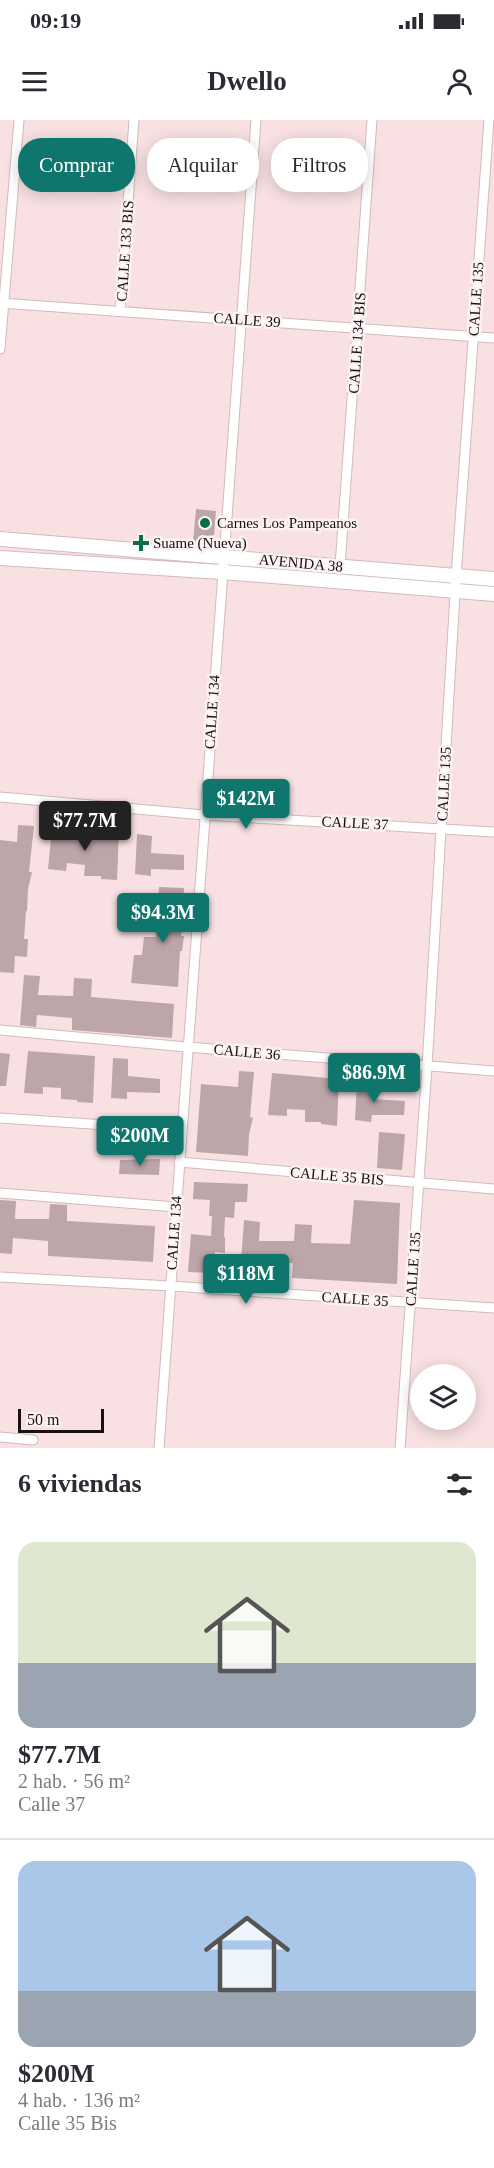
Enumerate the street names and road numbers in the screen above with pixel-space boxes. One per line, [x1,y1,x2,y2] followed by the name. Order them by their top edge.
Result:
[113,200,137,302] street label: CALLE 133 BIS
[465,261,487,337] street label: CALLE 135
[345,292,369,394] street label: CALLE 134 BIS
[213,310,281,330] street label: CALLE 39
[258,551,344,575] street label: AVENIDA 38
[201,674,223,750] street label: CALLE 134
[434,746,454,822] street label: CALLE 135
[321,813,389,833] street label: CALLE 37
[213,1041,282,1063] street label: CALLE 36
[289,1164,385,1188] street label: CALLE 35 BIS
[163,1195,185,1271] street label: CALLE 134
[402,1231,424,1307] street label: CALLE 135
[321,1289,389,1309] street label: CALLE 35

